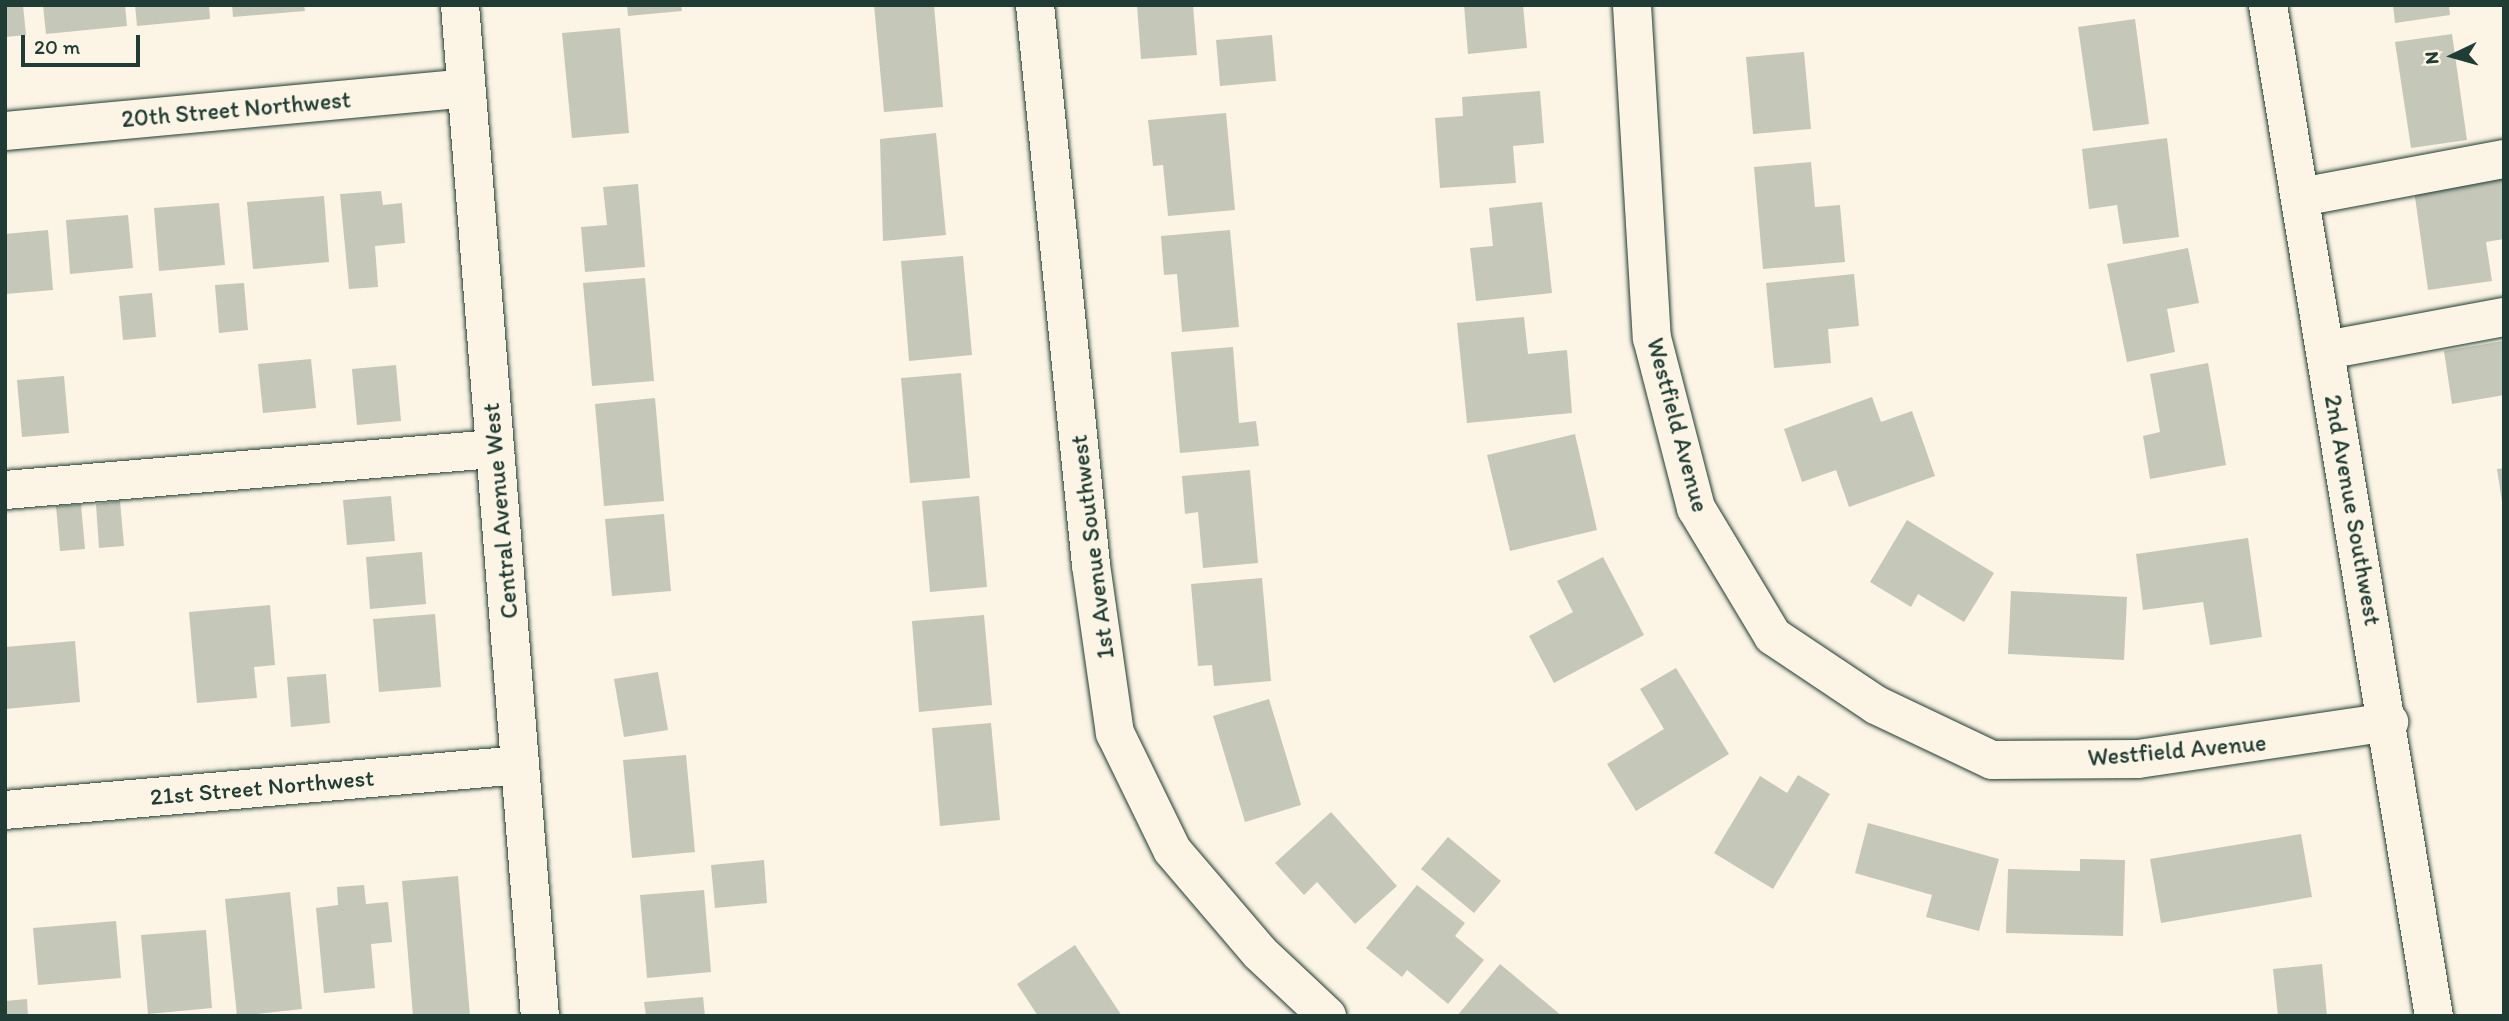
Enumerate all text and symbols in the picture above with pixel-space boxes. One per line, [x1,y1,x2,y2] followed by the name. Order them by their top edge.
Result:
[24,21,144,65] scale bar
[2418,21,2488,91] north arrow
[34,34,80,59] text: 20 m
[2420,50,2444,65] text: N
[120,85,352,133] street label: 20th Street Northwest
[1641,335,1715,515] street label: Westfield Avenue
[2319,393,2387,627] street label: 2nd Avenue Southwest
[476,403,524,619] street label: Central Avenue West
[1064,434,1120,660] street label: 1st Avenue Southwest
[2087,728,2267,772] street label: Westfield Avenue
[149,763,375,811] street label: 21st Street Northwest

